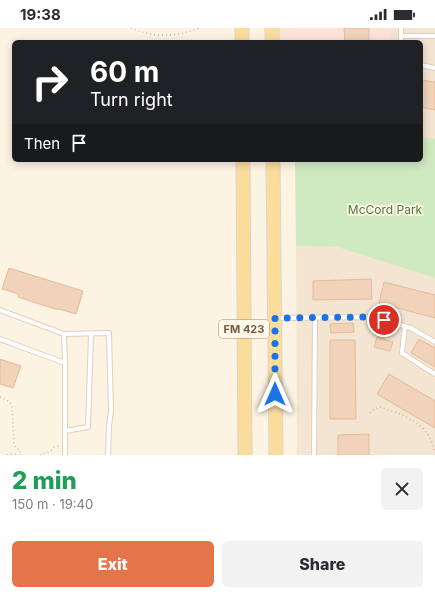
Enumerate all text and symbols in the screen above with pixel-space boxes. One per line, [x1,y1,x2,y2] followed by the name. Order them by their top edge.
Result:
[20,5,61,24] text: 19:38
[90,55,159,89] text: 60 m
[24,56,76,108] icon: right
[90,89,173,110] text: Turn right
[68,132,90,154] icon: arrive
[24,134,60,153] text: Then
[348,202,423,217] park label: McCord Park
[367,303,401,337] pin
[373,309,395,331] icon: arrive
[219,320,269,338] road number: FM 423
[254,373,296,415] position arrow
[12,466,77,495] text: 2 min
[381,468,423,510] button: close
[12,496,93,512] text: 150 m · 19:40
[12,541,214,587] button: Exit
[222,541,423,587] button: Share

